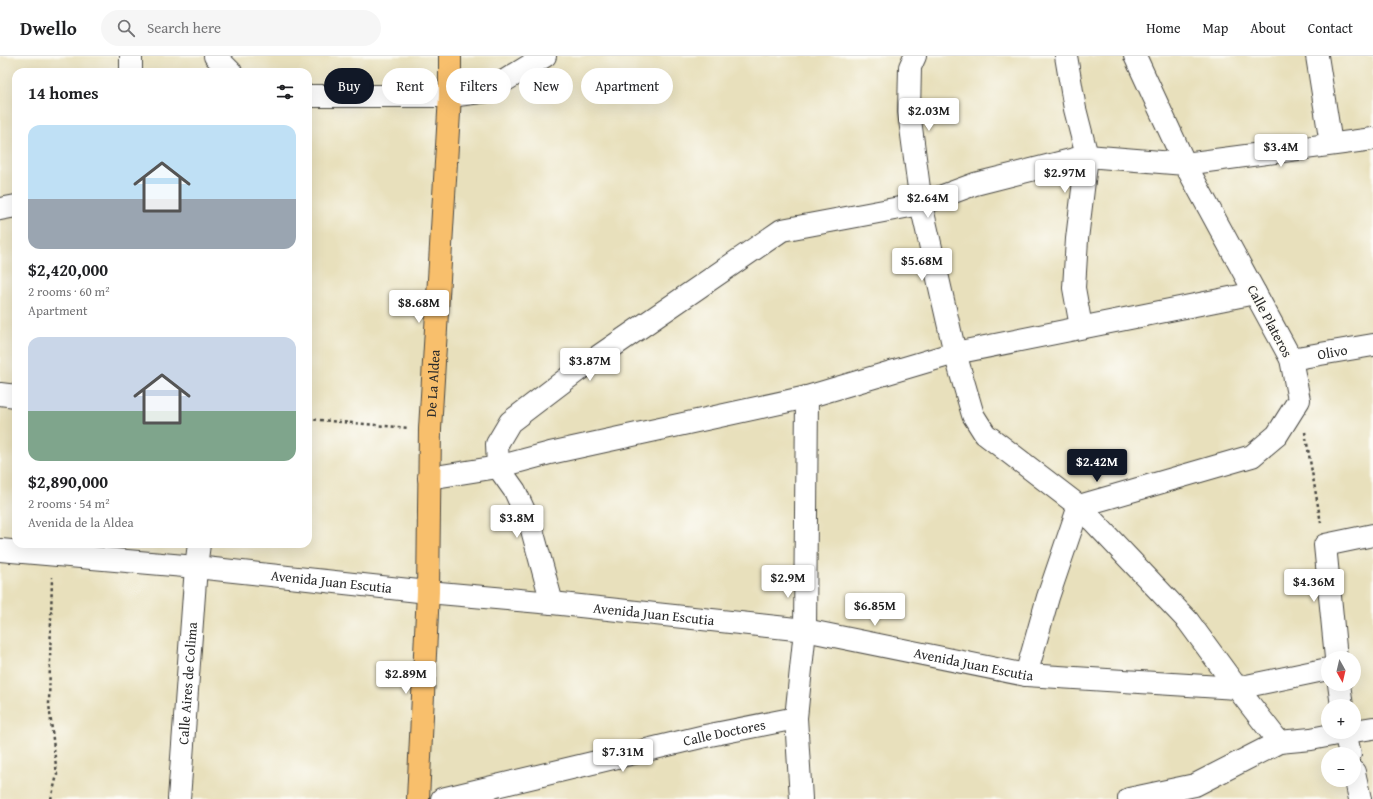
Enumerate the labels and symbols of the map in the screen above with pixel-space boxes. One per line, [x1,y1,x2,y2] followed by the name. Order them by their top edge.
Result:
[896,98,962,132] pin: $2.03M
[1253,134,1309,168] pin: $3.4M
[1032,160,1098,194] pin: $2.97M
[895,185,961,219] pin: $2.64M
[889,248,955,282] pin: $5.68M
[1242,281,1298,361] street label: Calle Plateros
[386,290,452,324] pin: $8.68M
[1316,340,1349,364] street label: Olivo
[421,348,445,418] street label: De La Aldea
[557,348,623,382] pin: $3.87M
[1064,449,1130,483] pin: $2.42M
[489,505,545,539] pin: $3.8M
[270,565,393,598] street label: Avenida Juan Escutia
[760,565,816,599] pin: $2.9M
[1281,569,1347,603] pin: $4.36M
[842,593,908,627] pin: $6.85M
[592,597,716,630] street label: Avenida Juan Escutia
[173,621,202,745] street label: Calle Aires de Colima
[912,642,1034,685] street label: Avenida Juan Escutia
[1321,651,1361,691] north arrow
[373,661,439,695] pin: $2.89M
[681,714,767,751] street label: Calle Doctores
[590,739,656,773] pin: $7.31M

